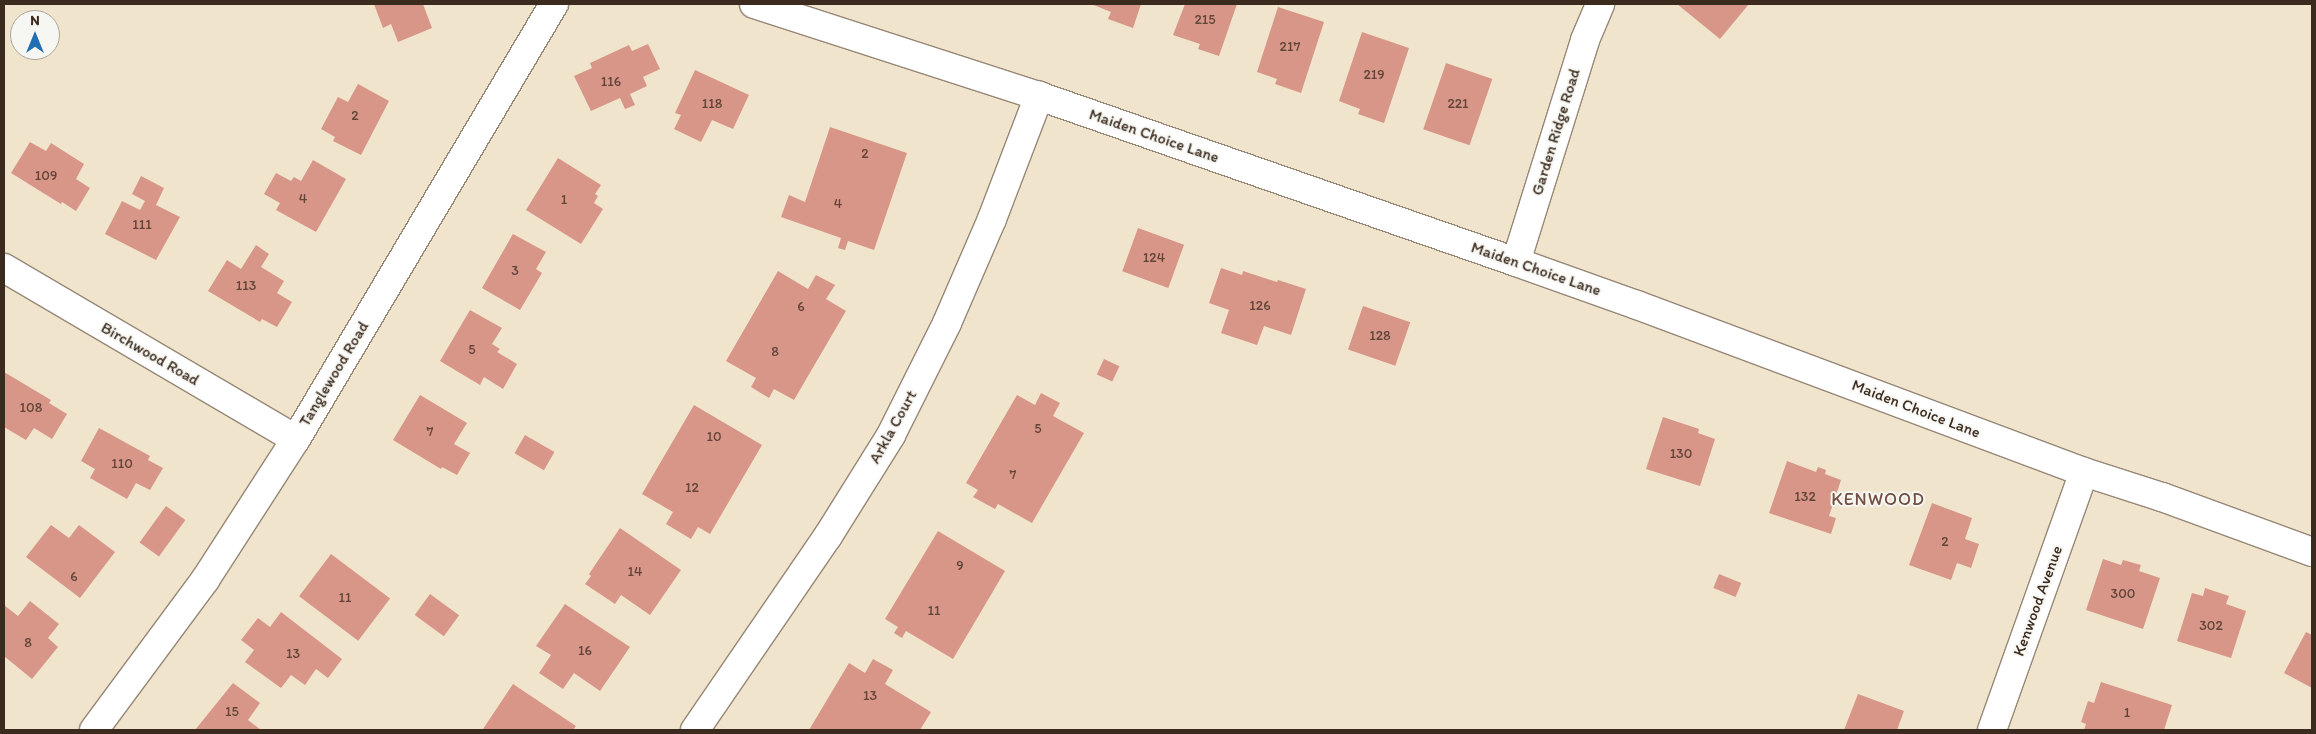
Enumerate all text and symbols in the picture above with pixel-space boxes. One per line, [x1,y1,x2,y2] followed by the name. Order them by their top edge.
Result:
[10,10,60,60] north arrow
[30,12,40,29] text: N
[1194,12,1216,28] house number: 215
[1280,39,1300,55] house number: 217
[1363,67,1385,83] house number: 219
[1528,67,1584,197] street label: Garden Ridge Road
[601,74,621,90] house number: 116
[702,96,722,112] house number: 118
[1447,96,1469,112] house number: 221
[1086,105,1222,167] street label: Maiden Choice Lane
[351,108,359,124] house number: 2
[861,146,869,162] house number: 2
[35,168,57,184] house number: 109
[299,191,307,207] house number: 4
[561,192,567,208] house number: 1
[834,196,842,212] house number: 4
[132,217,152,233] house number: 111
[1468,238,1604,300] street label: Maiden Choice Lane
[1143,250,1165,266] house number: 124
[511,263,519,279] house number: 3
[236,278,256,294] house number: 113
[1249,298,1271,314] house number: 126
[797,299,805,315] house number: 6
[97,318,203,390] street label: Birchwood Road
[295,318,373,430] street label: Tanglewood Road
[1369,328,1391,344] house number: 128
[468,342,476,358] house number: 5
[771,344,779,360] house number: 8
[1849,376,1983,442] street label: Maiden Choice Lane
[865,387,921,467] street label: Arkla Court
[20,400,42,416] house number: 108
[1034,421,1042,437] house number: 5
[427,424,433,440] house number: 7
[706,429,722,445] house number: 10
[1670,446,1692,462] house number: 130
[111,456,133,472] house number: 110
[1010,467,1016,483] house number: 7
[685,480,699,496] house number: 12
[1830,488,1926,510] district label: KENWOOD
[1794,489,1816,505] house number: 132
[1941,534,1949,550] house number: 2
[2009,543,2067,659] street label: Kenwood Avenue
[956,558,964,574] house number: 9
[628,564,642,580] house number: 14
[70,569,78,585] house number: 6
[2111,586,2135,602] house number: 300
[339,590,351,606] house number: 11
[928,603,940,619] house number: 11
[2199,618,2223,634] house number: 302
[24,635,32,651] house number: 8
[578,643,592,659] house number: 16
[286,646,300,662] house number: 13
[863,688,877,704] house number: 13
[225,704,239,720] house number: 15
[2124,705,2130,721] house number: 1

